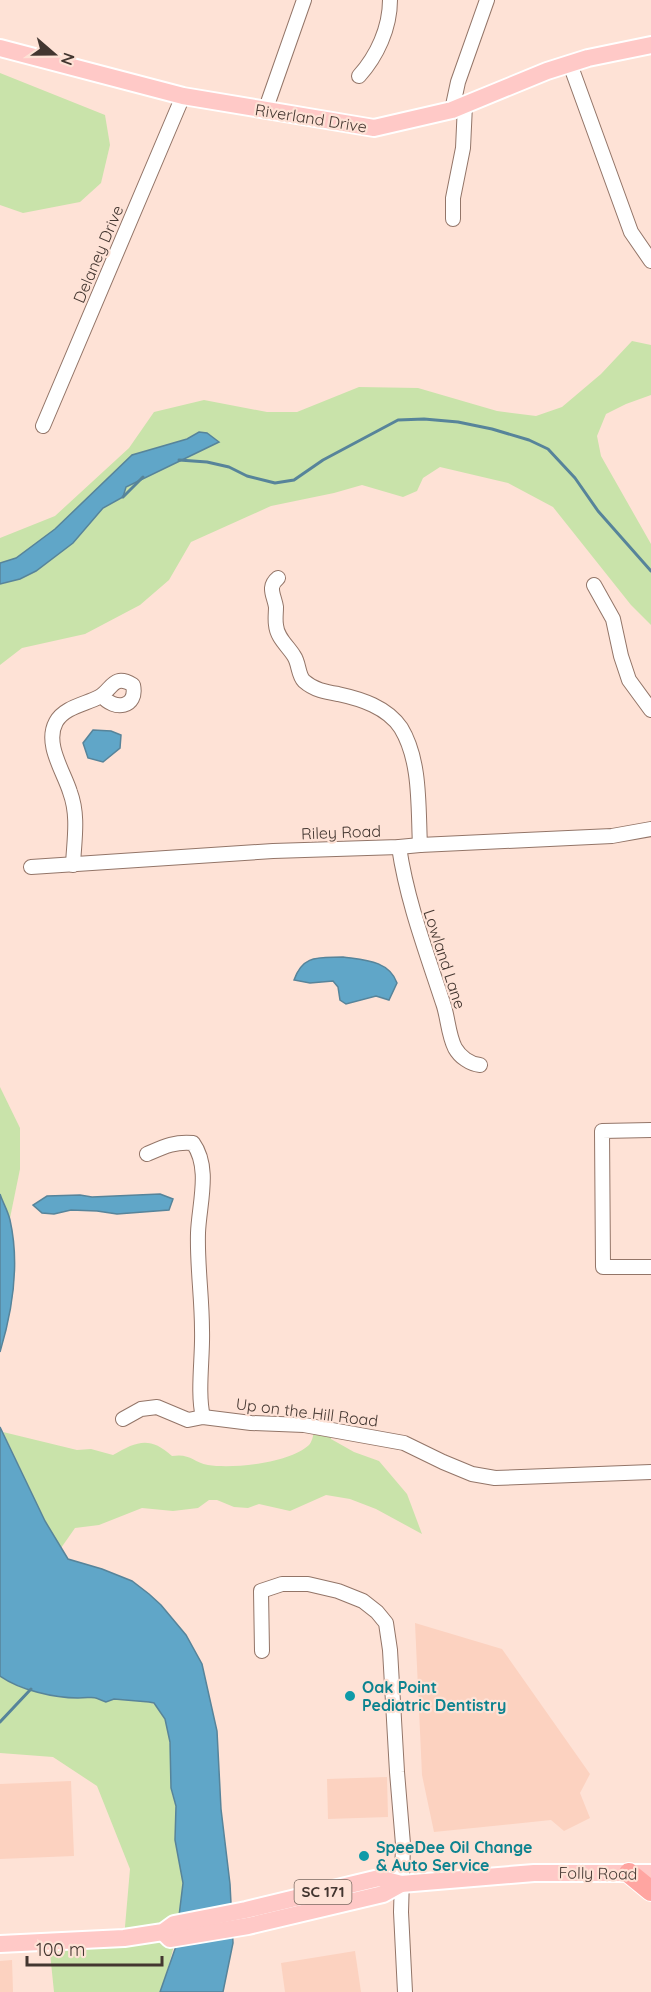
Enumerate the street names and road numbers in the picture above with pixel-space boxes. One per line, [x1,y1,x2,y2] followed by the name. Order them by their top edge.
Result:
[254,99,368,137] street label: Riverland Drive
[68,202,128,306] street label: Delaney Drive
[301,821,381,843] street label: Riley Road
[420,907,470,1011] street label: Lowland Lane
[235,1393,379,1431] street label: Up on the Hill Road
[558,1862,638,1884] street label: Folly Road
[294,1880,352,1904] road number: SC 171

